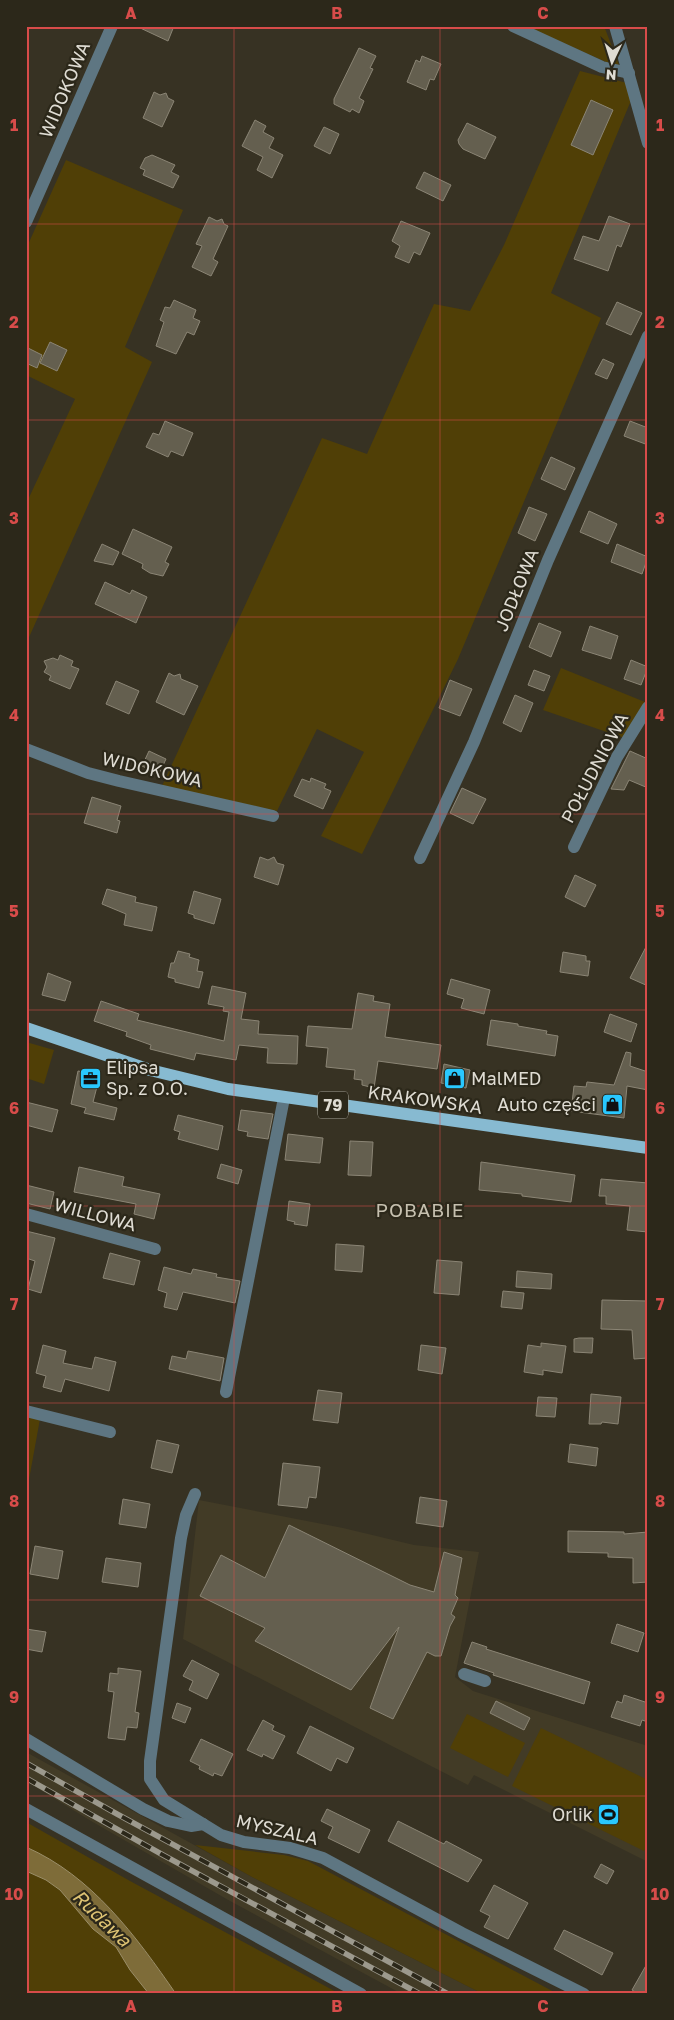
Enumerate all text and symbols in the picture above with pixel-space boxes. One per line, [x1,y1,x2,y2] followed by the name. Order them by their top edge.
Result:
[125,3,137,23] text: A
[331,3,343,23] text: B
[537,3,549,23] text: C
[34,38,94,141] street label: WIDOKOWA
[586,38,636,88] north arrow
[605,67,617,84] text: N
[10,115,18,135] text: 1
[656,115,664,135] text: 1
[9,312,19,332] text: 2
[655,312,665,332] text: 2
[9,508,19,528] text: 3
[655,508,665,528] text: 3
[490,545,543,634] street label: JODŁOWA
[9,705,19,725] text: 4
[655,705,665,725] text: 4
[556,709,632,826] street label: POŁUDNIOWA
[100,747,205,791] street label: WIDOKOWA
[9,901,19,921] text: 5
[655,901,665,921] text: 5
[106,1056,188,1099] place label: Elipsa Sp. z O.O.
[78,1066,102,1090] office icon: Elipsa Sp. z O.O.
[443,1067,467,1091] shop icon: MalMED
[471,1067,541,1089] place label: MalMED
[366,1080,484,1118] street label: KRAKOWSKA
[318,1092,348,1118] road number: 79
[497,1093,596,1115] place label: Auto części
[600,1093,624,1117] shop icon: Auto części
[9,1098,19,1118] text: 6
[655,1098,665,1118] text: 6
[52,1193,139,1236] street label: WILLOWA
[376,1198,464,1221] district label: POBABIE
[10,1294,19,1314] text: 7
[656,1294,665,1314] text: 7
[9,1491,19,1511] text: 8
[655,1491,665,1511] text: 8
[9,1687,19,1707] text: 9
[655,1687,665,1707] text: 9
[552,1803,593,1825] place label: Orlik
[597,1803,621,1827] sports icon: Orlik
[234,1809,320,1849] street label: MYSZALA
[5,1884,23,1904] text: 10
[68,1884,137,1952] water label: Rudawa
[651,1884,669,1904] text: 10
[125,1996,137,2016] text: A
[331,1996,343,2016] text: B
[537,1996,549,2016] text: C

